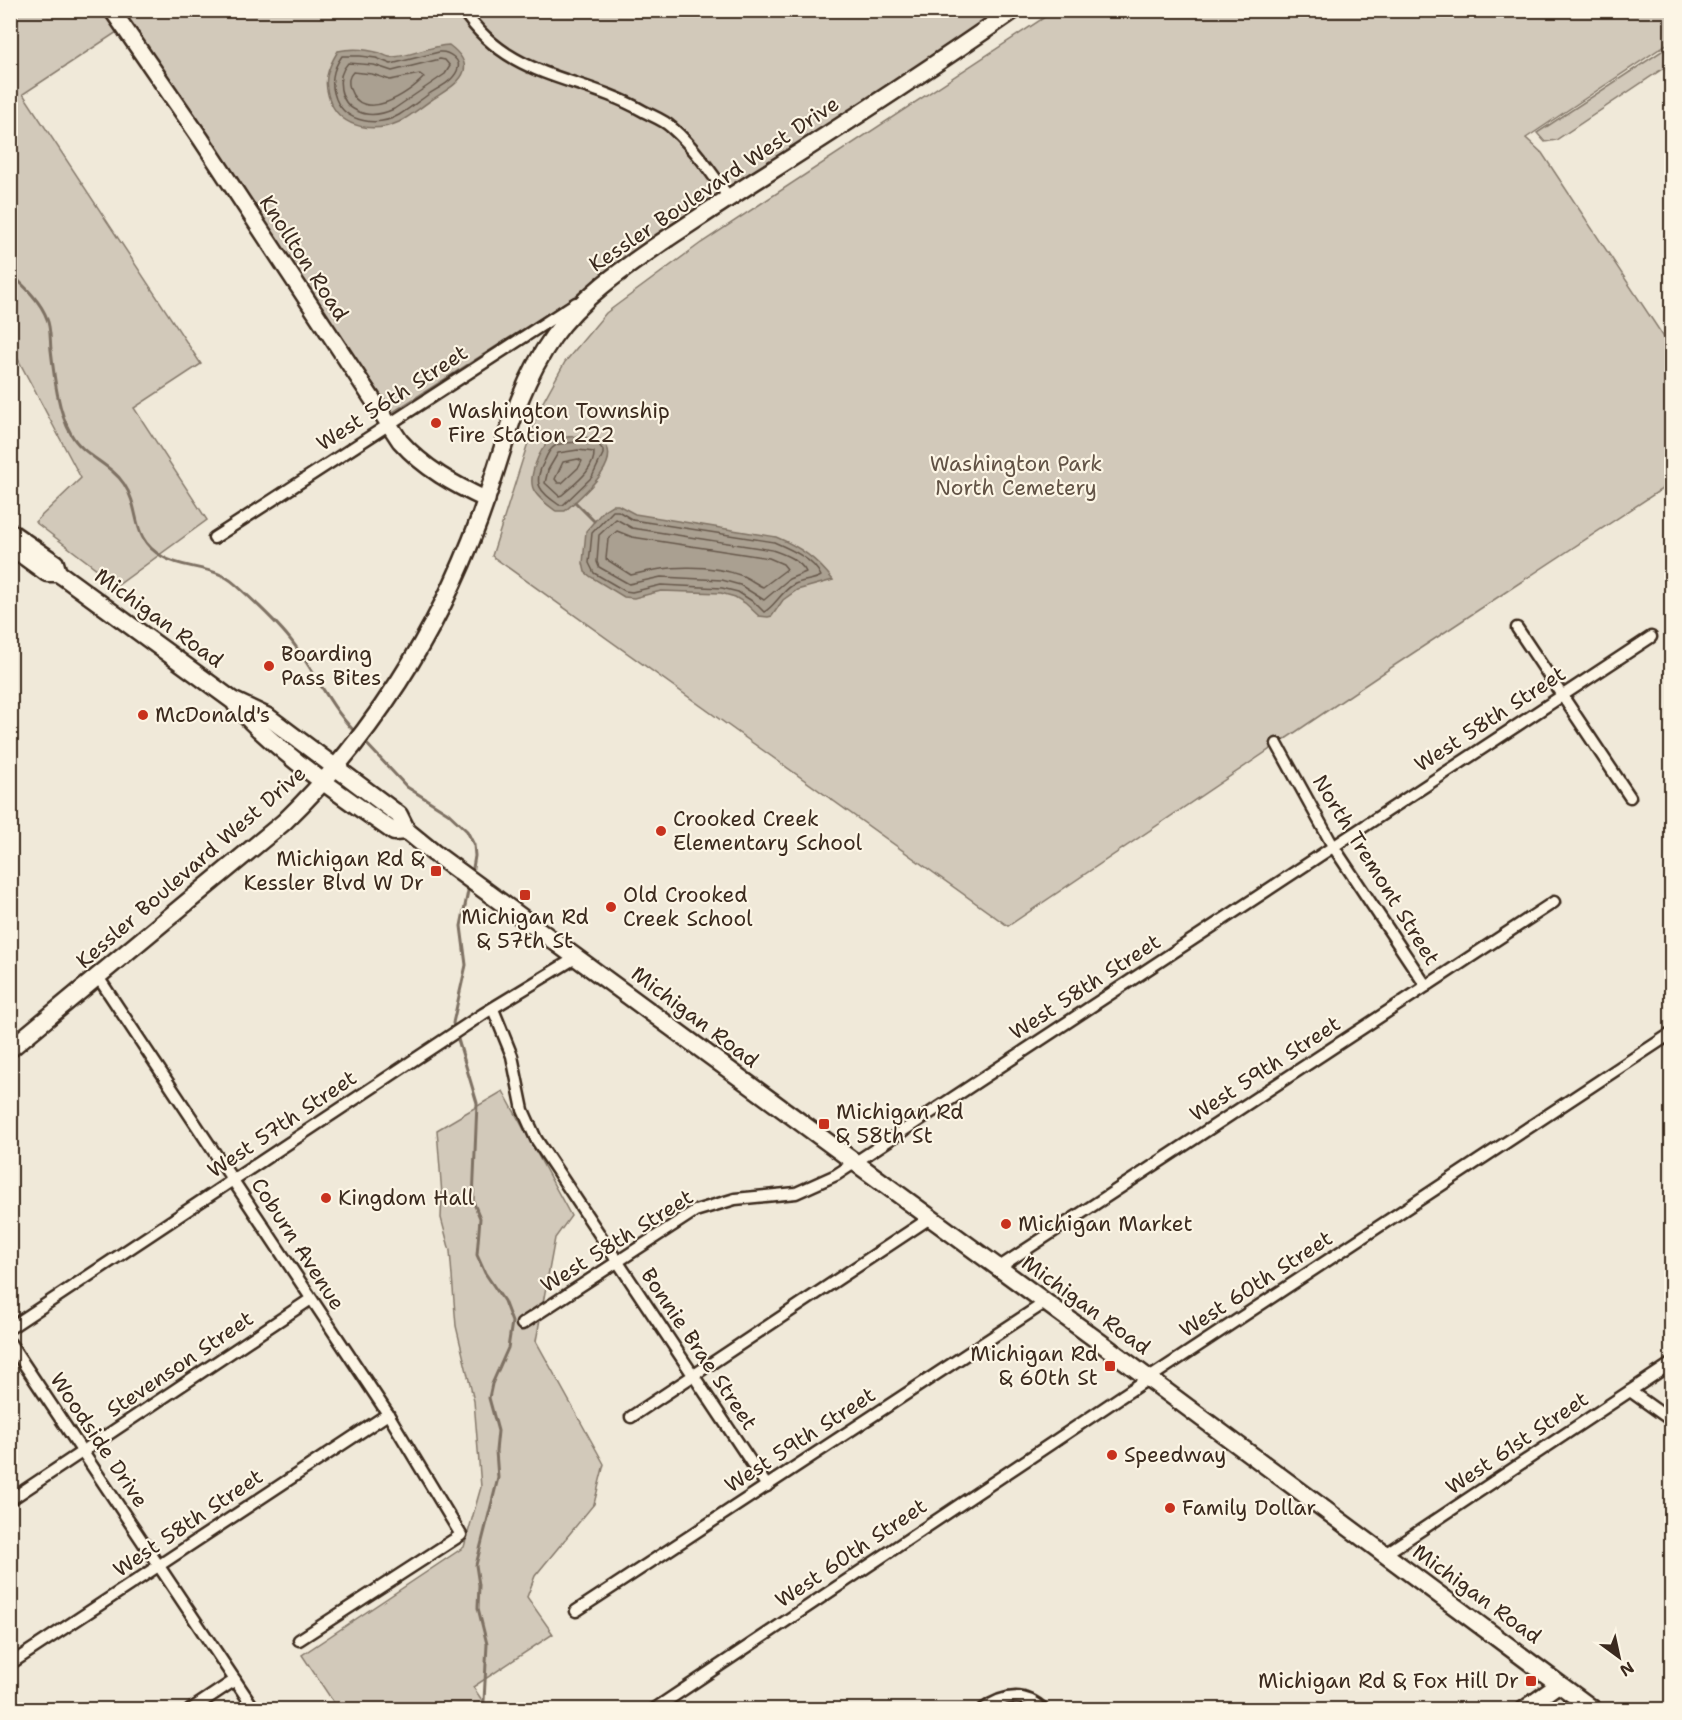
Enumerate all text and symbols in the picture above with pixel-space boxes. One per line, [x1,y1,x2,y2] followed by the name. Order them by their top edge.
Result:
[583,90,845,278] street label: Kessler Boulevard West Drive
[253,190,355,326] street label: Knollton Road
[311,339,473,457] street label: West 56th Street
[448,397,670,449] place label: Washington Township Fire Station 222
[429,416,443,430] marker: Washington Township Fire Station 222
[930,450,1102,502] park label: Washington Park North Cemetery
[89,562,229,674] street label: Michigan Road
[281,640,381,692] place label: Boarding Pass Bites
[262,659,276,673] marker: Boarding Pass Bites
[1409,660,1571,778] street label: West 58th Street
[155,701,270,729] place label: McDonald's
[136,708,150,722] marker: McDonald's
[70,759,312,975] street label: Kessler Boulevard West Drive
[1306,769,1446,971] street label: North Tremont Street
[673,805,863,857] place label: Crooked Creek Elementary School
[654,824,668,838] marker: Crooked Creek Elementary School
[243,845,425,897] place label: Michigan Rd & Kessler Blvd W Dr
[429,864,443,878] marker: Michigan Rd & Kessler Blvd W Dr
[623,881,753,933] place label: Old Crooked Creek School
[518,888,532,902] marker: Michigan Rd & 57th St
[604,900,618,914] marker: Old Crooked Creek School
[461,903,589,955] place label: Michigan Rd & 57th St
[1004,928,1166,1046] street label: West 58th Street
[625,960,765,1074] street label: Michigan Road
[1184,1010,1346,1128] street label: West 59th Street
[202,1064,362,1184] street label: West 57th Street
[836,1098,964,1150] place label: Michigan Rd & 58th St
[817,1117,831,1131] marker: Michigan Rd & 58th St
[245,1172,351,1316] street label: Coburn Avenue
[535,1183,699,1299] street label: West 58th Street
[338,1184,475,1212] place label: Kingdom Hall
[319,1191,333,1205] marker: Kingdom Hall
[1018,1210,1193,1238] place label: Michigan Market
[999,1217,1013,1231] marker: Michigan Market
[1174,1224,1338,1344] street label: West 60th Street
[1016,1249,1156,1361] street label: Michigan Road
[634,1263,764,1435] street label: Bonnie Brae Street
[101,1304,259,1424] street label: Stevenson Street
[970,1340,1098,1392] place label: Michigan Rd & 60th St
[1103,1359,1117,1373] marker: Michigan Rd & 60th St
[43,1367,155,1513] street label: Woodside Drive
[719,1381,881,1499] street label: West 59th Street
[1440,1385,1594,1501] street label: West 61st Street
[1124,1441,1226,1469] place label: Speedway
[1105,1448,1119,1462] marker: Speedway
[108,1462,268,1584] street label: West 58th Street
[770,1492,932,1614] street label: West 60th Street
[1182,1494,1316,1522] place label: Family Dollar
[1163,1501,1177,1515] marker: Family Dollar
[1407,1538,1547,1650] street label: Michigan Road
[1589,1627,1649,1687] north arrow
[1616,1657,1638,1681] text: N
[1258,1667,1519,1695] place label: Michigan Rd & Fox Hill Dr
[1524,1674,1538,1688] marker: Michigan Rd & Fox Hill Dr

